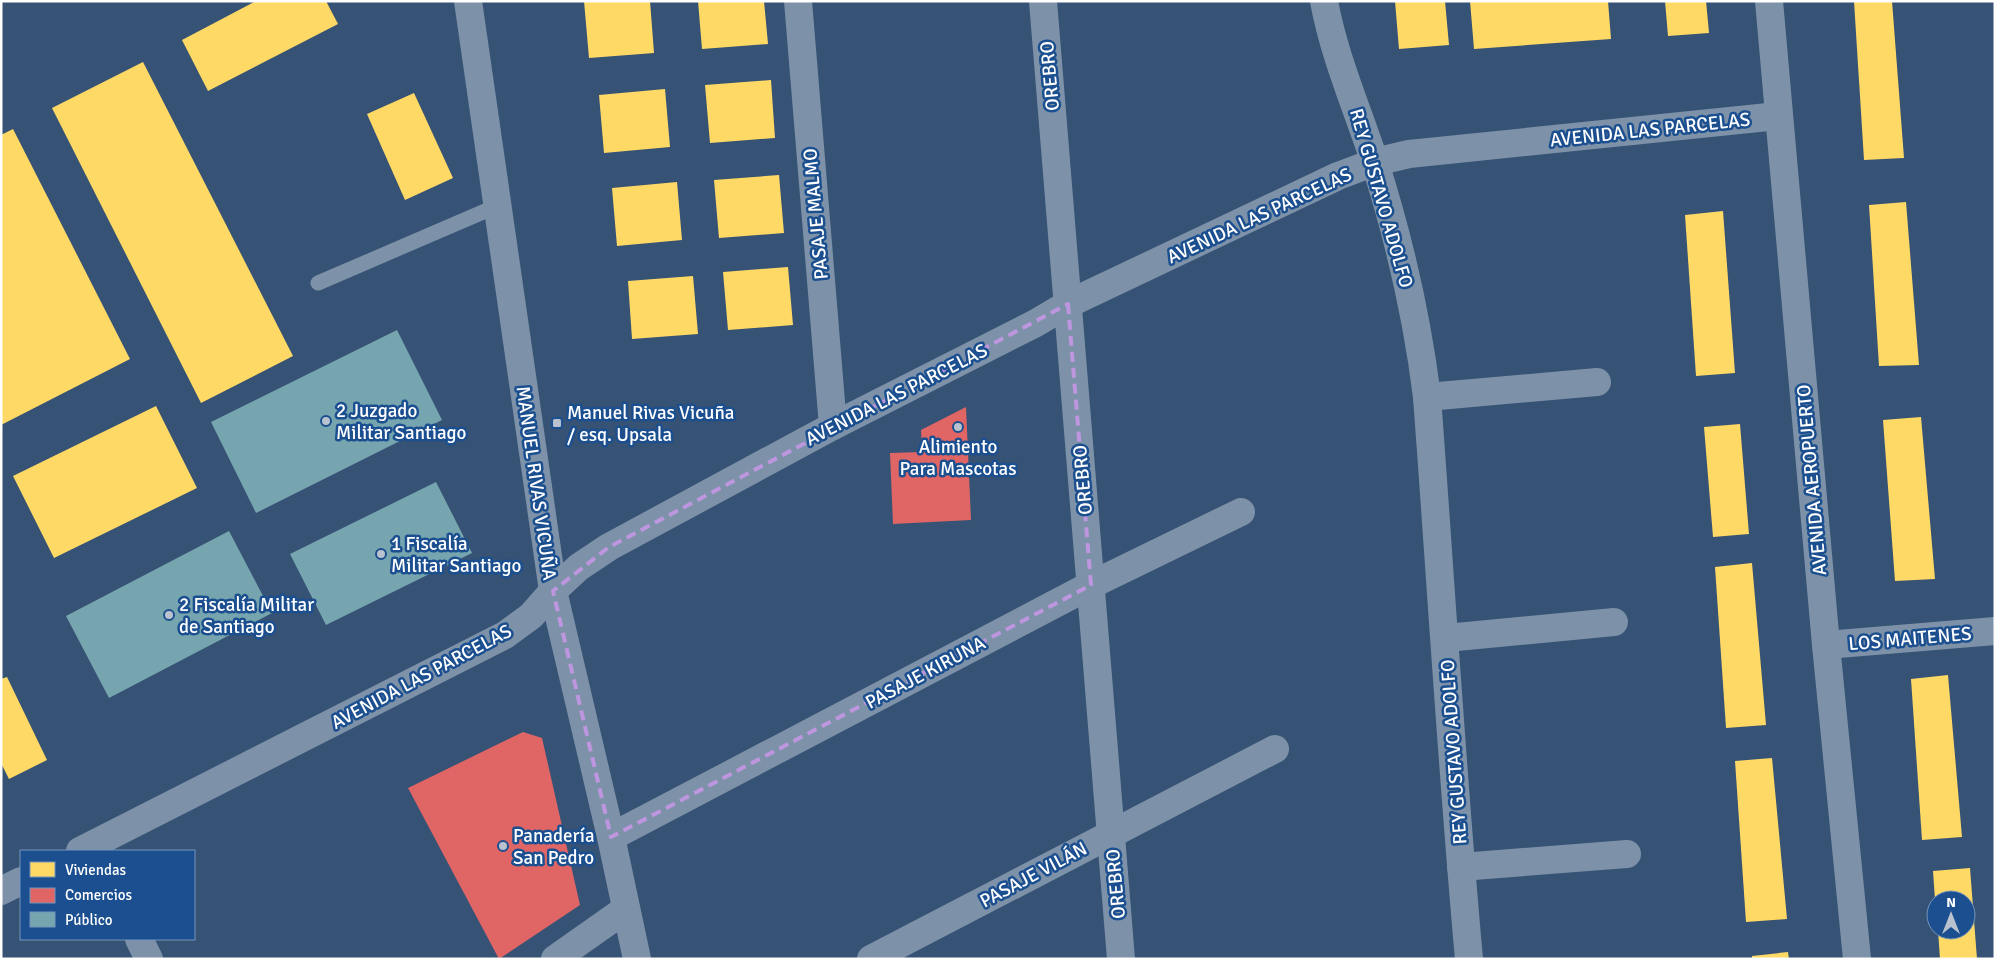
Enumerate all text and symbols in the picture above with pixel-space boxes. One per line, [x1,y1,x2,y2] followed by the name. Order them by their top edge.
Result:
[1035,40,1065,112] street label: OREBRO
[1344,106,1418,291] street label: REY GUSTAVO ADOLFO
[1549,108,1751,152] street label: AVENIDA LAS PARCELAS
[798,147,834,281] street label: PASAJE MALMO
[1163,163,1356,269] street label: AVENIDA LAS PARCELAS
[801,339,992,451] street label: AVENIDA LAS PARCELAS
[1792,384,1832,576] street label: AVENIDA AEROPUERTO
[511,385,562,582] street label: MANUEL RIVAS VICUÑA
[336,399,467,445] place label: 2 Juzgado Militar Santiago
[567,401,734,447] place label: Manuel Rivas Vicuña / esq. Upsala
[320,415,332,427] marker: 2 Juzgado Militar Santiago
[551,417,563,429] marker: Manuel Rivas Vicuña / esq. Upsala
[952,421,964,433] marker: Alimiento Para Mascotas
[899,435,1017,481] place label: Alimiento Para Mascotas
[1068,444,1098,516] street label: OREBRO
[391,532,522,578] place label: 1 Fiscalía Militar Santiago
[375,548,387,560] marker: 1 Fiscalía Militar Santiago
[179,593,314,639] place label: 2 Fiscalía Militar de Santiago
[163,609,175,621] marker: 2 Fiscalía Militar de Santiago
[327,619,516,735] street label: AVENIDA LAS PARCELAS
[1848,622,1973,656] street label: LOS MAITENES
[861,631,990,715] street label: PASAJE KIRUNA
[1436,659,1472,845] street label: REY GUSTAVO ADOLFO
[513,824,595,870] place label: Panadería San Pedro
[976,837,1091,913] street label: PASAJE VILÁN
[497,840,509,852] marker: Panadería San Pedro
[1101,848,1131,920] street label: OREBRO
[20,850,195,940] legend
[65,861,126,879] text: Viviendas
[65,886,133,904] text: Comercios
[1926,890,1976,940] north arrow
[1946,894,1956,911] text: N
[65,911,113,929] text: Público

